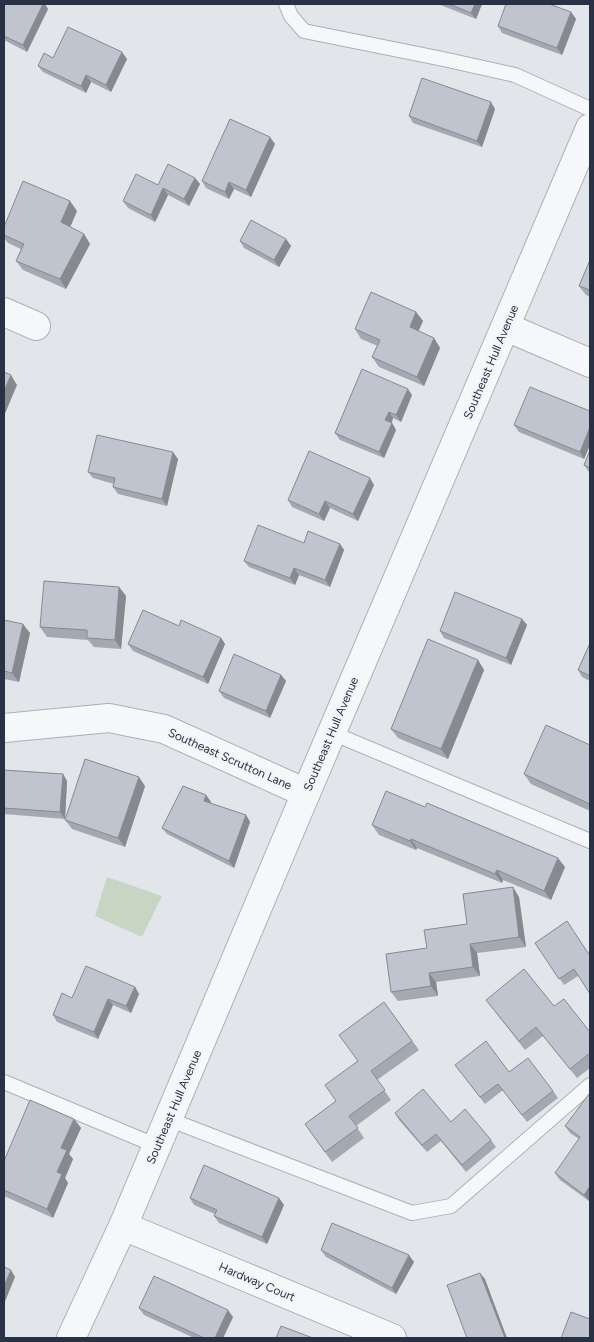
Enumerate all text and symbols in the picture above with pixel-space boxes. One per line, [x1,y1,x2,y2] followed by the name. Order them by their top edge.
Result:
[461,302,522,421] street label: Southeast Hull Avenue
[301,674,362,793] street label: Southeast Hull Avenue
[166,725,294,793] street label: Southeast Scrutton Lane
[144,1047,205,1166] street label: Southeast Hull Avenue
[217,1260,298,1305] street label: Hardway Court

